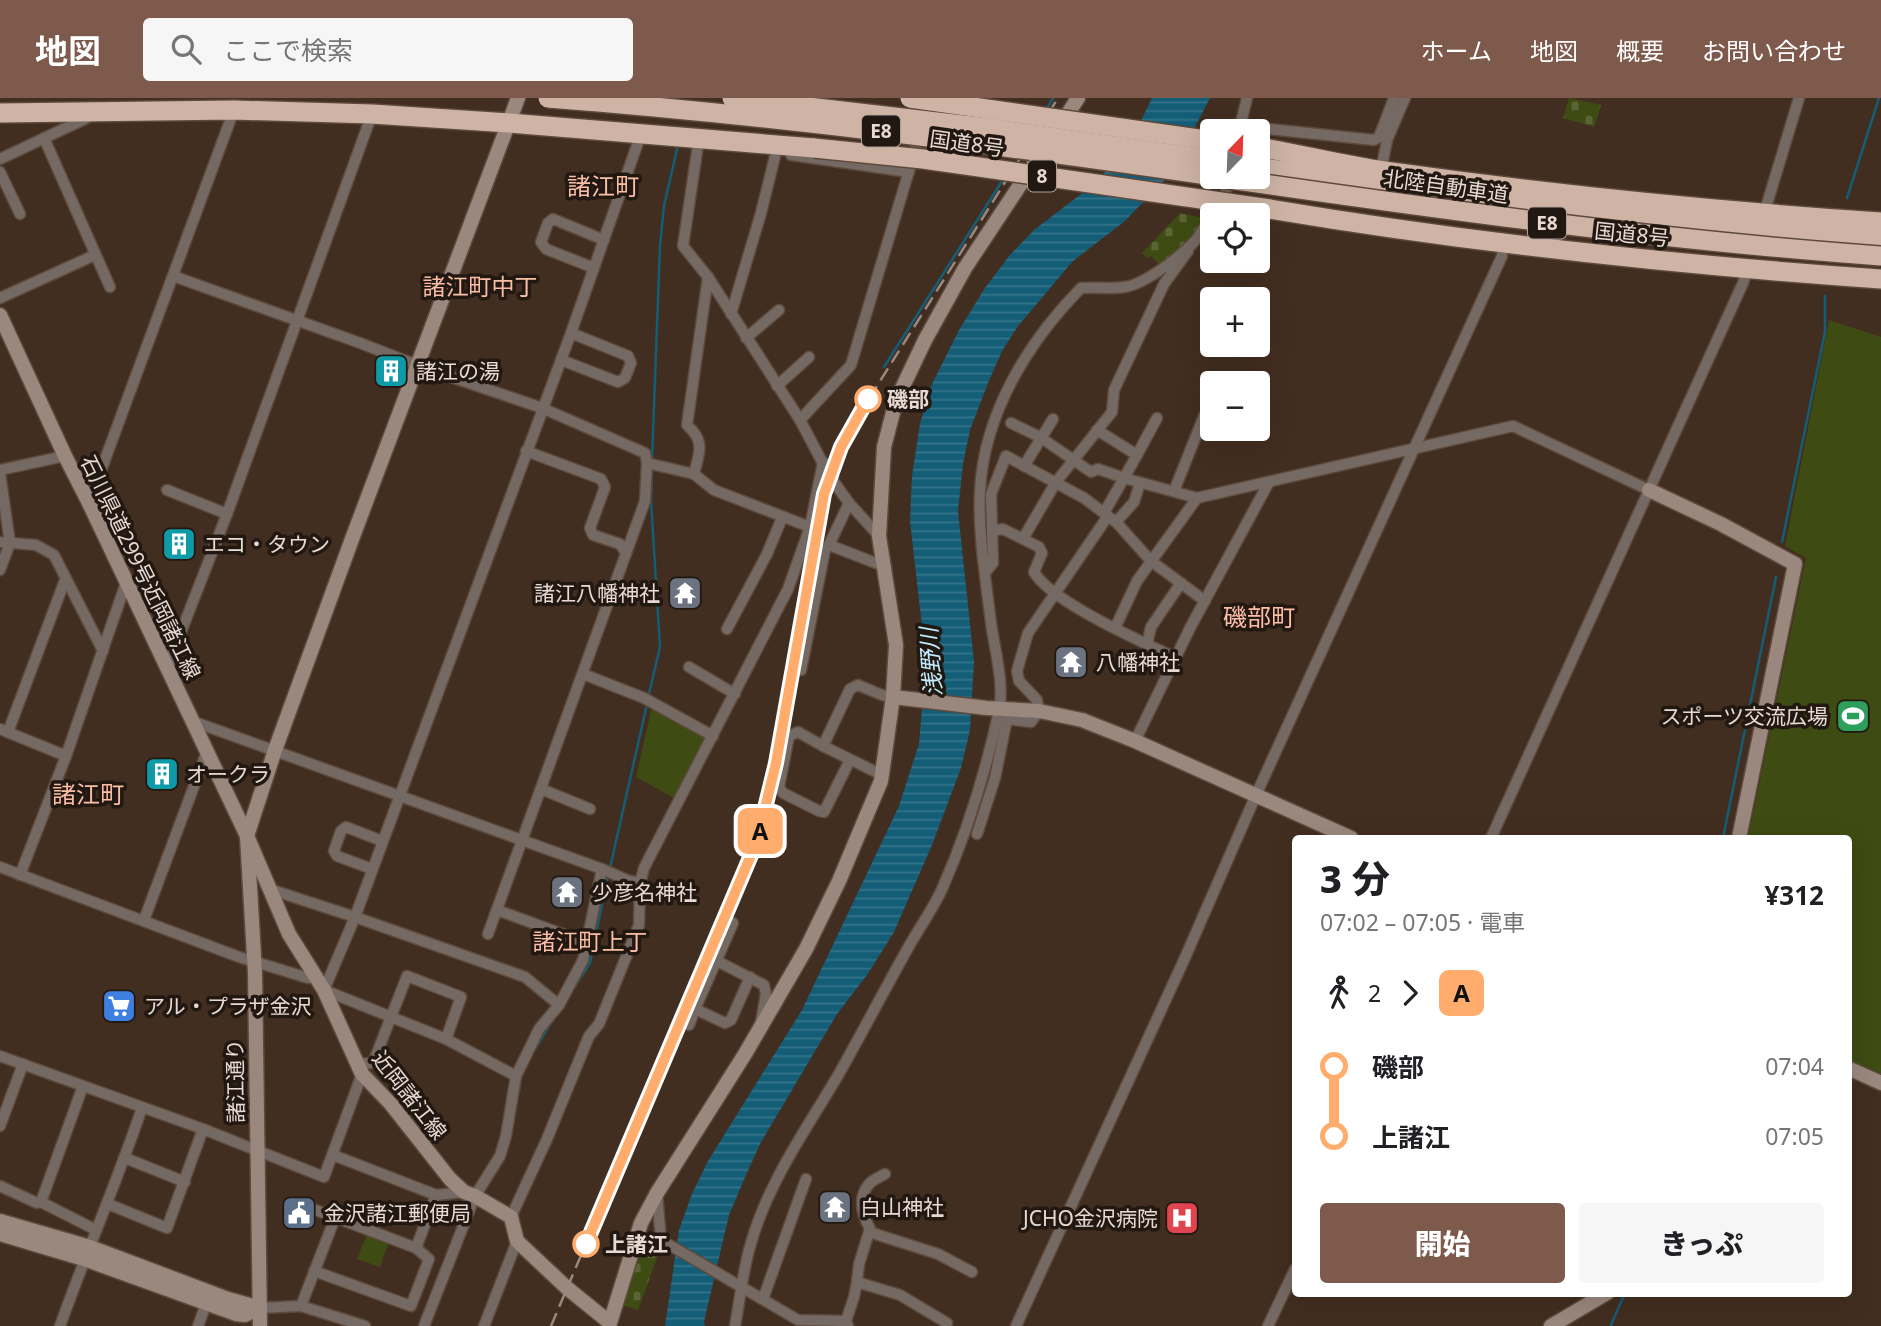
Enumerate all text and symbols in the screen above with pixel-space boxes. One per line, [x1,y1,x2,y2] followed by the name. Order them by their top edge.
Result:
[143,18,633,81] search box
[35,28,101,73] text: 地図
[167,30,205,68] icon: search
[223,32,353,68] text: ここで検索
[1421,34,1492,67] text: ホーム
[1530,34,1578,67] text: 地図
[1616,34,1664,67] text: 概要
[1702,34,1846,67] text: お問い合わせ
[862,116,900,146] road number: E8
[1200,119,1270,189] north arrow
[1200,119,1270,441] map controls
[928,124,1006,162] street label: 国道8号
[1028,160,1056,192] road number: 8
[1382,163,1510,209] street label: 北陸自動車道
[567,169,639,202] district label: 諸江町
[1200,203,1270,273] button: locate
[1528,208,1566,238] road number: E8
[1593,216,1671,252] street label: 国道8号
[423,270,538,302] district label: 諸江町中丁
[1200,287,1270,357] button: +
[372,352,410,390] building icon: 諸江の湯
[416,357,500,385] place label: 諸江の湯
[1200,371,1270,441] button: −
[887,385,929,413] place label: 磯部
[855,386,881,412] marker: 磯部
[74,450,208,684] street label: 石川県道299号近岡諸江線
[160,525,198,563] building icon: エコ・タウン
[204,530,330,558] place label: エコ・タウン
[666,574,704,612] temple icon: 諸江八幡神社
[534,579,660,607] place label: 諸江八幡神社
[1223,600,1295,633] district label: 磯部町
[911,623,948,698] water label: 浅野川
[1052,643,1090,681] temple icon: 八幡神社
[1096,648,1180,676] place label: 八幡神社
[1834,697,1872,735] sports icon: スポーツ交流広場
[1660,702,1828,730] place label: スポーツ交流広場
[143,755,181,793] building icon: オークラ
[186,760,270,788] place label: オークラ
[52,777,124,810] district label: 諸江町
[737,808,783,854] line badge: A
[752,814,768,847] text: A
[1320,852,1390,904] text: 3 分
[548,873,586,911] temple icon: 少彦名神社
[1765,877,1824,913] text: ¥312
[592,878,697,906] place label: 少彦名神社
[1320,906,1525,938] text: 07:02 – 07:05 · 電車
[533,925,648,957] district label: 諸江町上丁
[1320,974,1358,1012] icon: walk
[1391,974,1429,1012] icon: forward
[1453,976,1470,1009] text: A
[1368,977,1381,1009] text: 2
[100,987,138,1025] supermarket icon: アル・プラザ金沢
[144,992,312,1020] place label: アル・プラザ金沢
[220,1039,250,1123] street label: 諸江通り
[367,1045,453,1145] street label: 近岡諸江線
[1372,1049,1424,1085] text: 磯部
[1765,1050,1824,1082] text: 07:04
[1372,1119,1450,1155] text: 上諸江
[1765,1120,1824,1152] text: 07:05
[816,1188,854,1226] temple icon: 白山神社
[860,1193,944,1221] place label: 白山神社
[280,1194,318,1232] public building icon: 金沢諸江郵便局
[324,1199,471,1227] place label: 金沢諸江郵便局
[1163,1199,1201,1237] hospital icon: JCHO金沢病院
[1320,1203,1565,1283] button: 開始
[1579,1203,1824,1283] button: きっぷ
[1021,1204,1158,1232] place label: JCHO金沢病院
[605,1230,668,1258] place label: 上諸江
[573,1231,599,1257] marker: 上諸江

